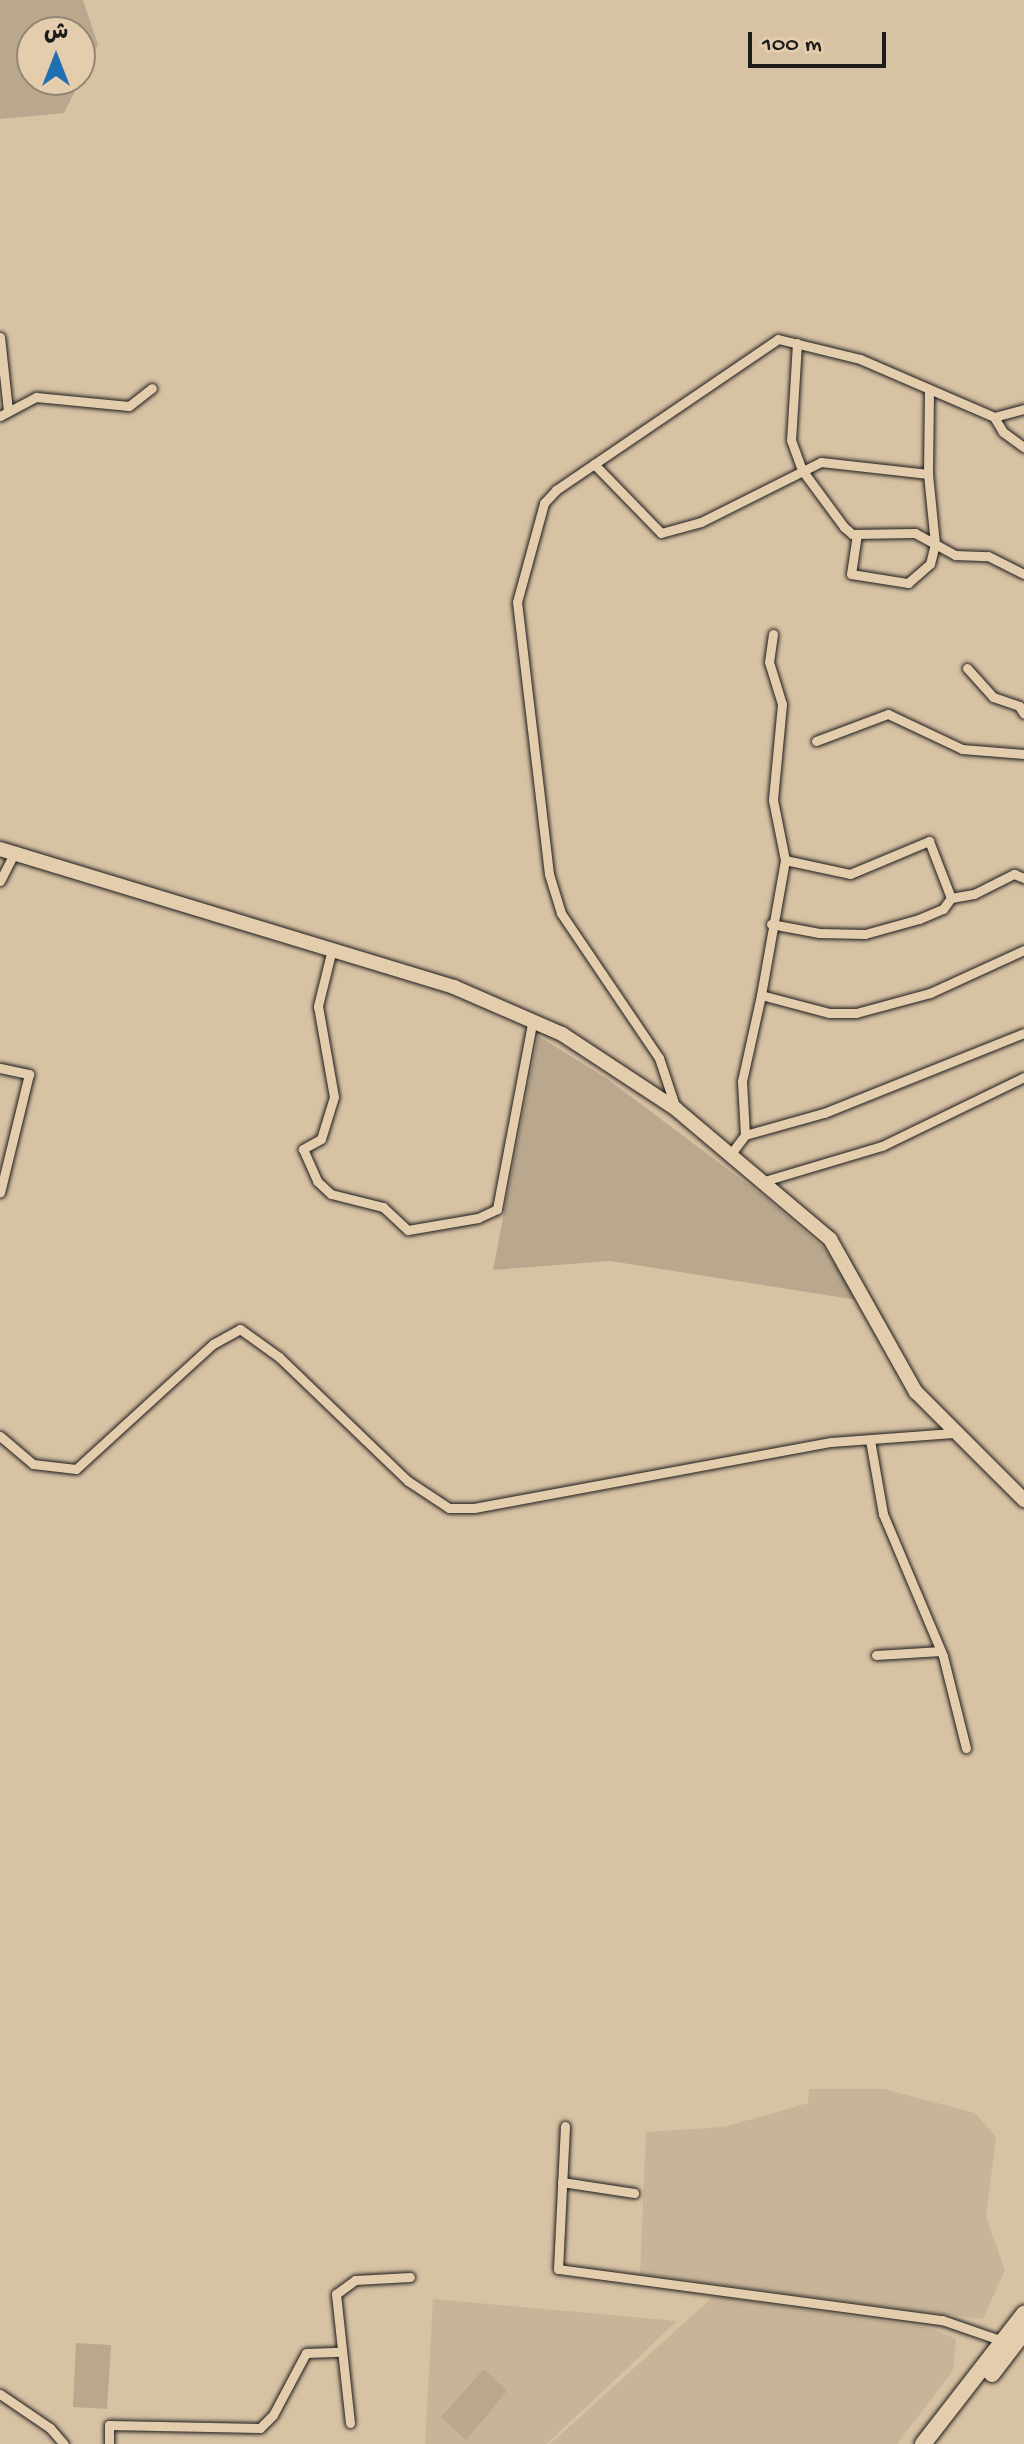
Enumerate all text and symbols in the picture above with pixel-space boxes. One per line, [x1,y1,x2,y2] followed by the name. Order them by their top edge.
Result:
[16,16,96,96] north arrow
[752,16,890,66] scale bar
[44,21,68,47] text: ش
[762,31,822,60] text: 100 m

